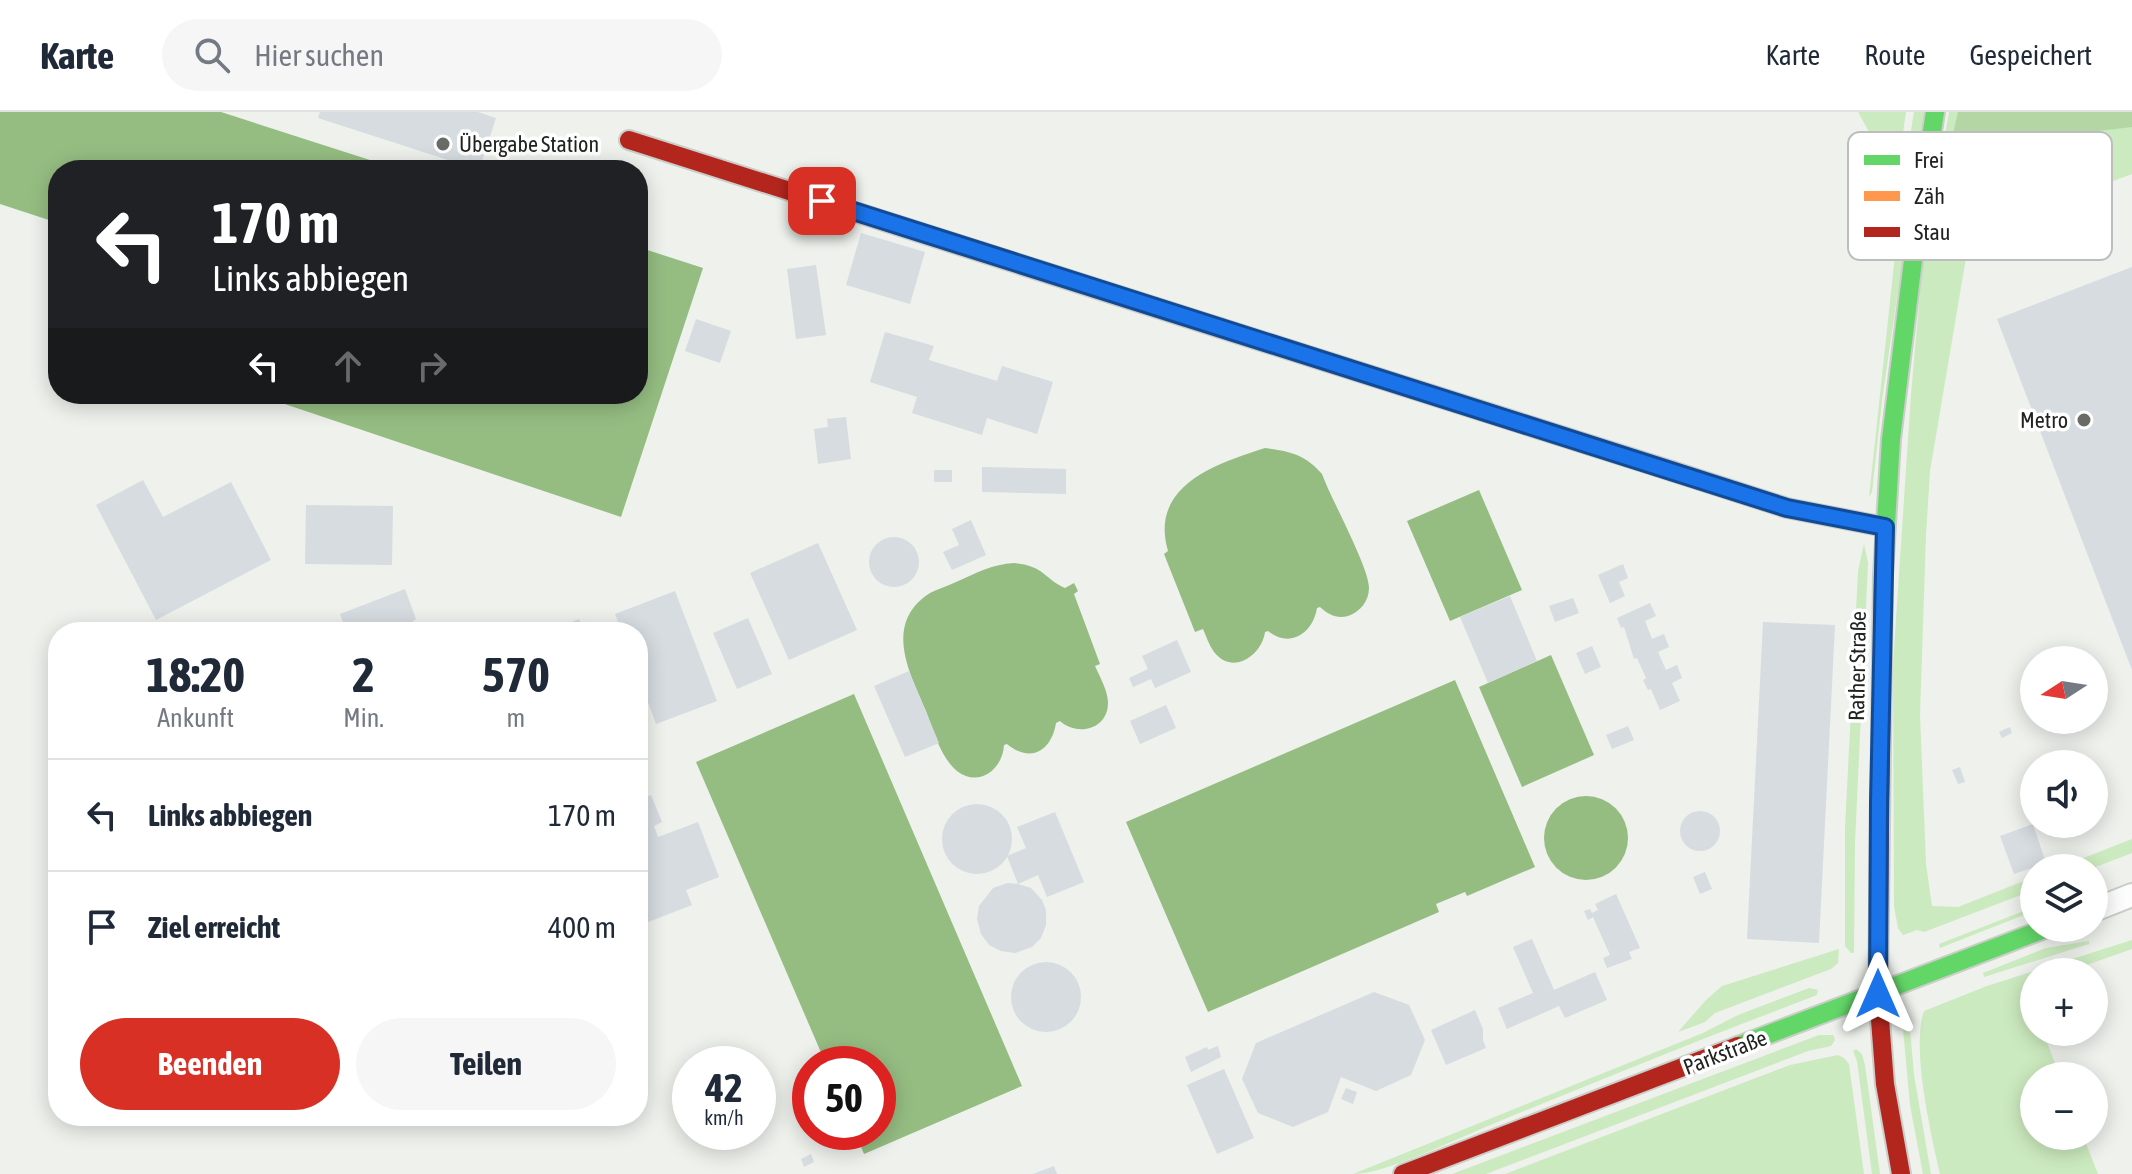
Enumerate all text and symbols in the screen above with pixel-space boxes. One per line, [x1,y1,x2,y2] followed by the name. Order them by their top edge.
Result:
[162,19,722,91] search box
[190,33,234,77] icon: search
[40,34,114,77] text: Karte
[254,38,384,72] text: Hier suchen
[1766,39,1820,71] text: Karte
[1864,39,1925,71] text: Route
[1969,39,2092,71] text: Gespeichert
[459,131,599,157] place label: Übergabe Station
[1848,132,2112,260] legend
[434,135,452,153] marker: Übergabe Station
[1914,147,1944,173] text: Frei
[788,167,856,235] pin
[800,179,844,223] icon: arrive
[1914,183,1945,209] text: Zäh
[212,191,339,255] text: 170 m
[80,192,184,296] icon: left
[1914,219,1950,245] text: Stau
[212,257,409,299] text: Links abbiegen
[242,344,286,388] icon: left
[326,344,370,388] icon: ahead
[410,344,454,388] icon: right
[2020,407,2068,433] place label: Metro
[2075,411,2093,429] marker: Metro
[1843,611,1871,721] street label: Rather Straße
[2020,646,2108,734] north arrow
[2020,646,2108,1150] map controls
[146,647,245,702] text: 18:20
[352,647,375,702] text: 2
[482,647,550,702] text: 570
[157,703,234,733] text: Ankunft
[343,703,384,733] text: Min.
[507,703,525,733] text: m
[2020,750,2108,838] button: sound
[80,793,124,837] icon: left
[148,798,312,832] text: Links abbiegen
[548,798,616,832] text: 170 m
[2020,854,2108,942] button: layers
[80,905,124,949] icon: arrive
[148,910,280,944] text: Ziel erreicht
[548,910,616,944] text: 400 m
[1836,952,1920,1036] position arrow
[2020,958,2108,1046] button: +
[80,1018,340,1110] button: Beenden
[356,1018,616,1110] button: Teilen
[1680,1024,1770,1080] street label: Parkstraße
[792,1046,896,1150] speed limit sign: 50
[2020,1062,2108,1150] button: −
[705,1065,743,1110] text: 42
[704,1106,744,1129] text: km/h

